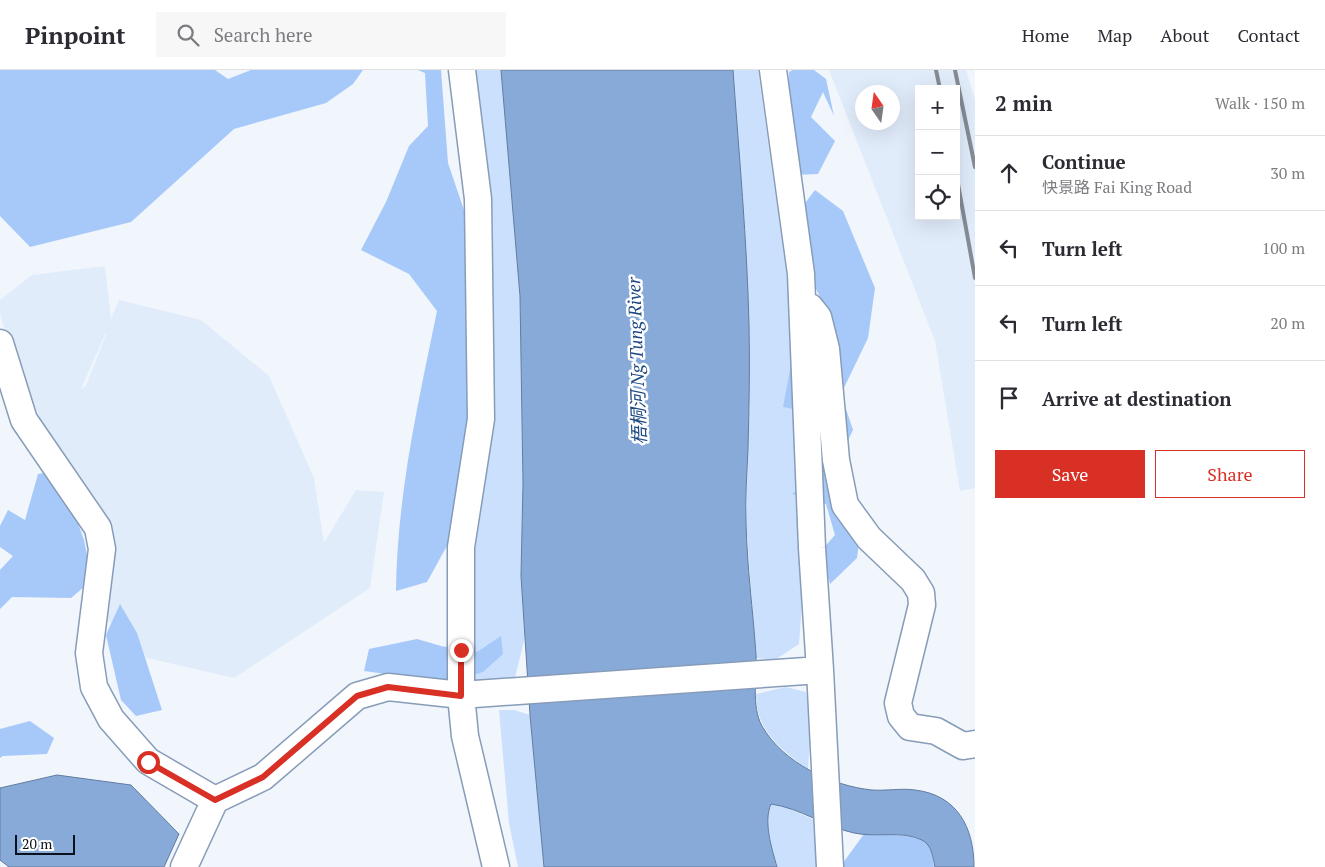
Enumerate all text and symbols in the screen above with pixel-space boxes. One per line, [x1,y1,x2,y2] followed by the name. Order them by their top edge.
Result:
[156,12,506,57] search box
[25,19,126,51] text: Pinpoint
[174,21,202,49] icon: search
[214,22,312,47] text: Search here
[1022,23,1069,47] text: Home
[1097,23,1132,47] text: Map
[1160,23,1209,47] text: About
[1237,23,1300,47] text: Contact
[855,85,900,130] north arrow
[915,85,960,220] map controls
[915,85,960,130] button: +
[995,89,1052,117] text: 2 min
[1215,92,1305,114] text: Walk · 150 m
[915,130,960,175] button: −
[1042,149,1126,174] text: Continue
[995,159,1023,187] icon: ahead
[1270,162,1305,184] text: 30 m
[915,175,960,220] button: locate
[1042,176,1192,198] text: 快景路 Fai King Road
[995,234,1023,262] icon: left
[1042,236,1123,261] text: Turn left
[1262,237,1305,259] text: 100 m
[621,276,651,445] water label: 梧桐河 Ng Tung River
[995,309,1023,337] icon: left
[1042,311,1123,336] text: Turn left
[1270,312,1305,334] text: 20 m
[995,384,1023,412] icon: arrive
[1042,386,1231,411] text: Arrive at destination
[995,450,1145,498] button: Save
[1155,450,1305,498] button: Share
[450,639,473,662] route end
[137,751,160,774] route start
[15,832,75,855] scale bar
[22,834,52,853] text: 20 m

